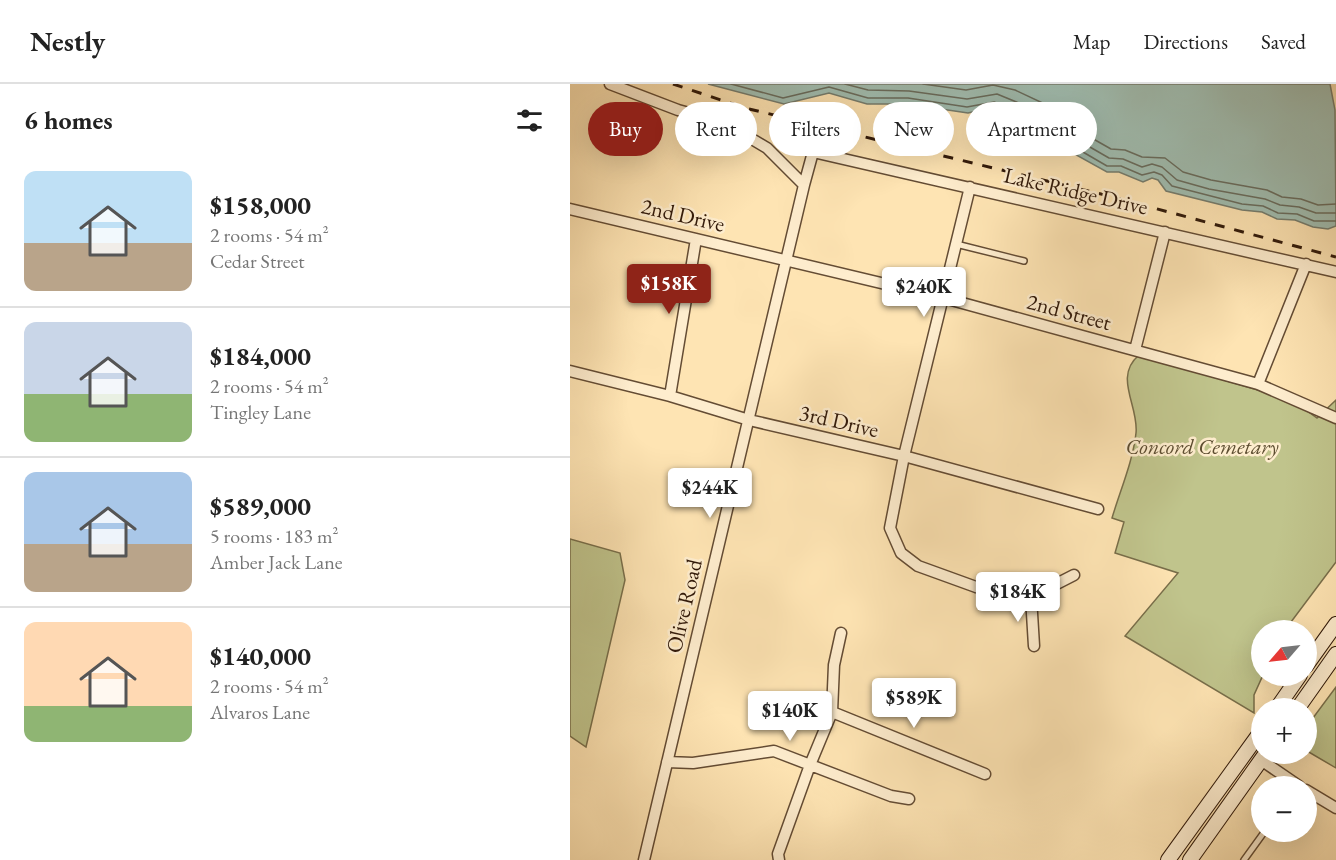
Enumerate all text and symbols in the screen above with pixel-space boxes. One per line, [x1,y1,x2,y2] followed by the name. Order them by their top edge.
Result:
[30,23,105,59] text: Nestly
[1073,28,1110,55] text: Map
[1143,28,1228,55] text: Directions
[1261,28,1306,55] text: Saved
[588,102,663,156] chip: Buy
[675,102,757,156] chip: Rent
[769,102,861,156] chip: Filters
[873,102,954,156] chip: New
[966,102,1097,156] chip: Apartment
[24,103,113,137] text: 6 homes
[513,104,546,137] icon: filters
[1001,160,1151,222] street label: Lake Ridge Drive
[210,188,311,222] text: $158,000
[638,191,728,239] street label: 2nd Drive
[72,195,144,267] icon: home
[210,222,329,248] text: 2 rooms · 54 m²
[210,248,305,274] text: Cedar Street
[627,264,711,315] pin: $158K
[882,267,966,318] pin: $240K
[641,270,697,296] text: $158K
[896,273,952,299] text: $240K
[1024,287,1114,337] street label: 2nd Street
[210,339,311,373] text: $184,000
[72,346,144,418] icon: home
[210,373,329,399] text: 2 rooms · 54 m²
[797,398,882,444] street label: 3rd Drive
[210,399,311,425] text: Tingley Lane
[1125,432,1279,461] park label: Concord Cemetary
[668,468,752,519] pin: $244K
[682,474,738,500] text: $244K
[210,489,311,523] text: $589,000
[72,496,144,568] icon: home
[210,523,338,549] text: 5 rooms · 183 m²
[210,549,343,575] text: Amber Jack Lane
[659,555,709,656] street label: Olive Road
[976,572,1060,623] pin: $184K
[990,578,1046,604] text: $184K
[1251,620,1317,686] north arrow
[1251,620,1317,842] map controls
[210,639,311,673] text: $140,000
[72,646,144,718] icon: home
[210,673,329,699] text: 2 rooms · 54 m²
[872,678,956,729] pin: $589K
[886,684,942,710] text: $589K
[748,691,832,742] pin: $140K
[762,697,818,723] text: $140K
[1251,698,1317,764] button: +
[210,699,310,725] text: Alvaros Lane
[1251,776,1317,842] button: −

